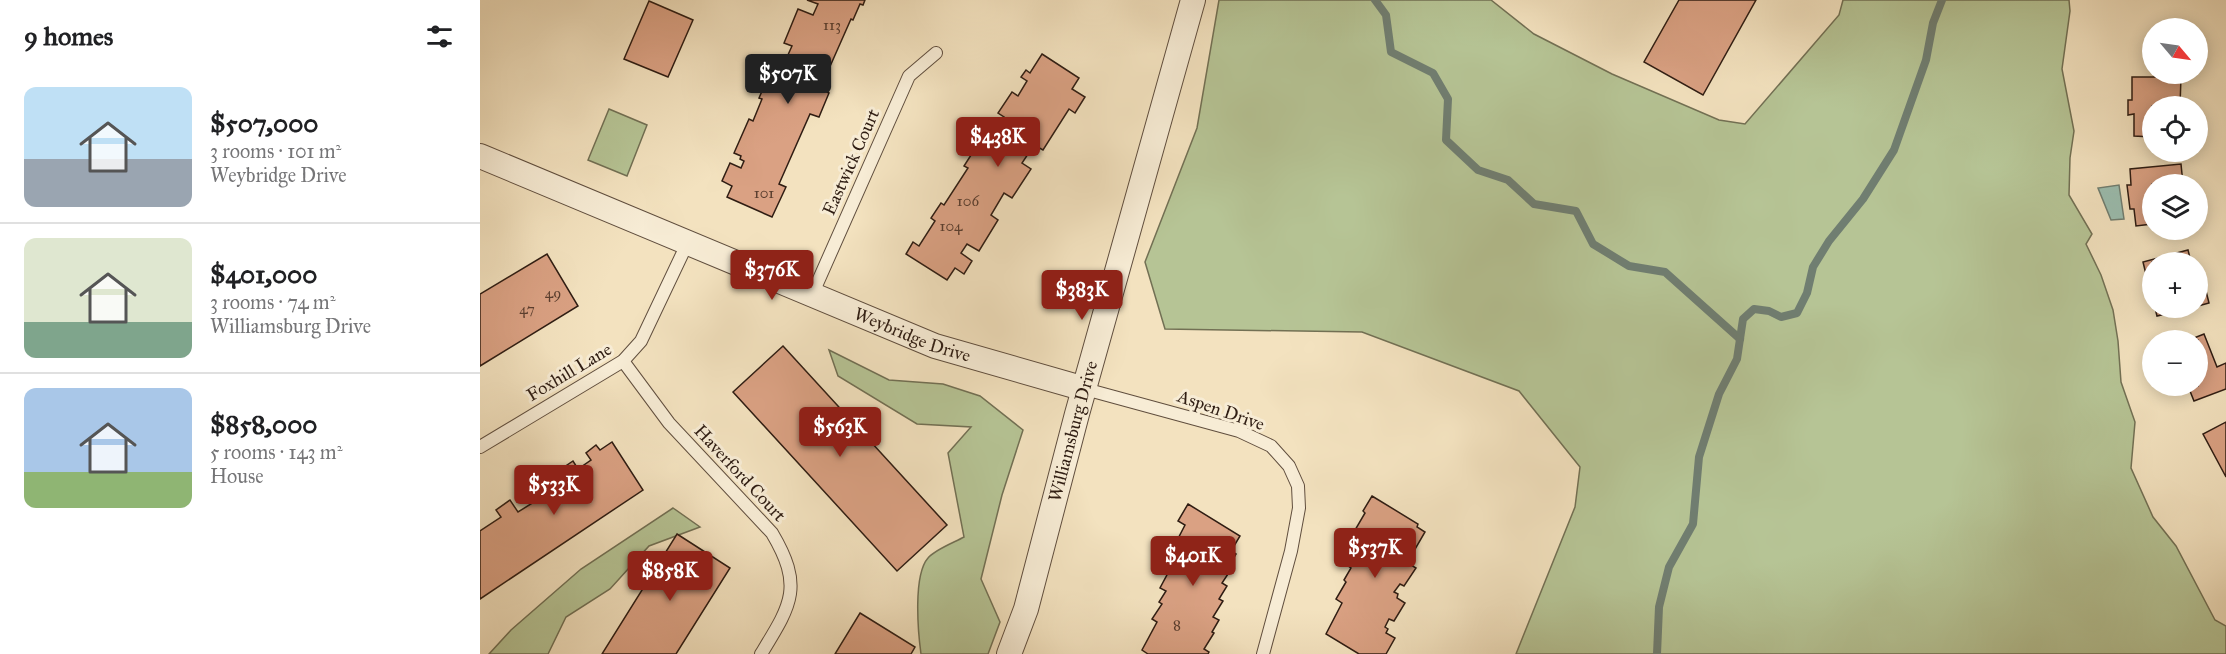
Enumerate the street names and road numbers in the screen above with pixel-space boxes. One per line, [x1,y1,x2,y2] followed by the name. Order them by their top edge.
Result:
[818,105,885,219] street label: Eastwick Court
[851,302,973,367] street label: Weybridge Drive
[523,338,615,406] street label: Foxhill Lane
[1044,358,1102,504] street label: Williamsburg Drive
[1174,385,1267,435] street label: Aspen Drive
[689,420,791,526] street label: Haverford Court

